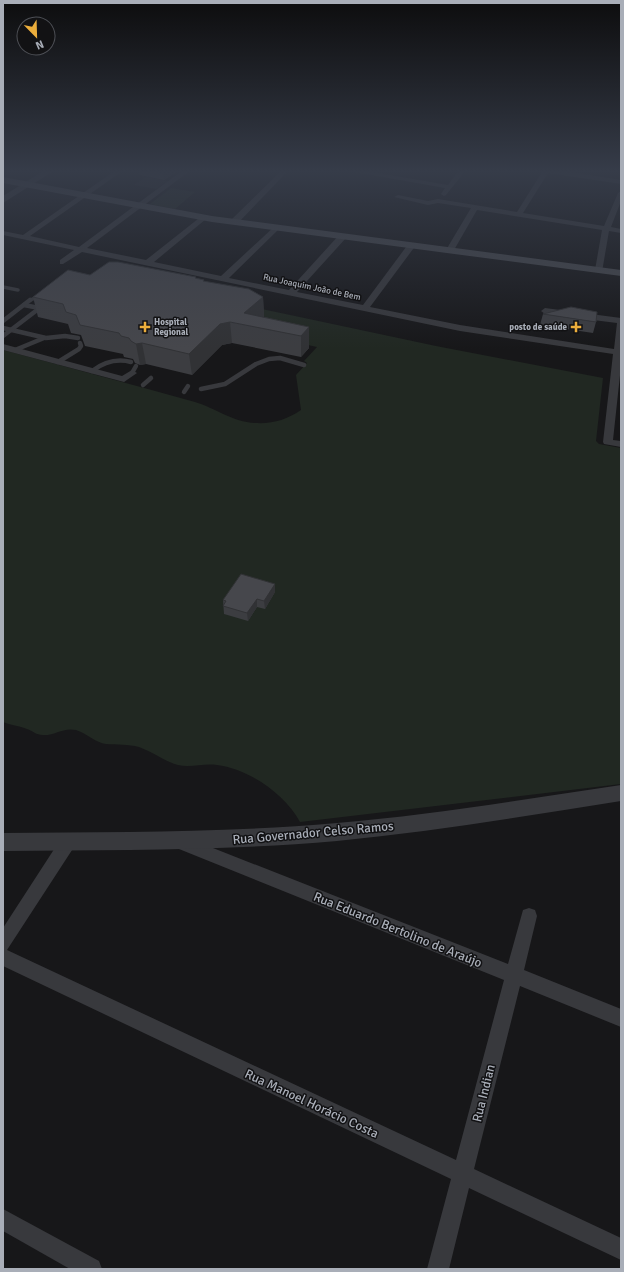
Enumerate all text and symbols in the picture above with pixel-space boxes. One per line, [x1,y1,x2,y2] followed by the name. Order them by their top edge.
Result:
[16,16,56,56] north arrow
[34,37,46,52] text: N
[262,272,362,303] street label: Rua Joaquim João de Bem
[154,317,189,338] place label: Hospital Regional
[139,321,151,333] marker: Hospital Regional
[570,321,582,333] marker: posto de saúde
[509,322,568,333] place label: posto de saúde
[232,818,395,848] street label: Rua Governador Celso Ramos
[311,889,485,971] street label: Rua Eduardo Bertolino de Araújo
[469,1063,499,1124] street label: Rua Indian
[242,1066,381,1142] street label: Rua Manoel Horácio Costa

